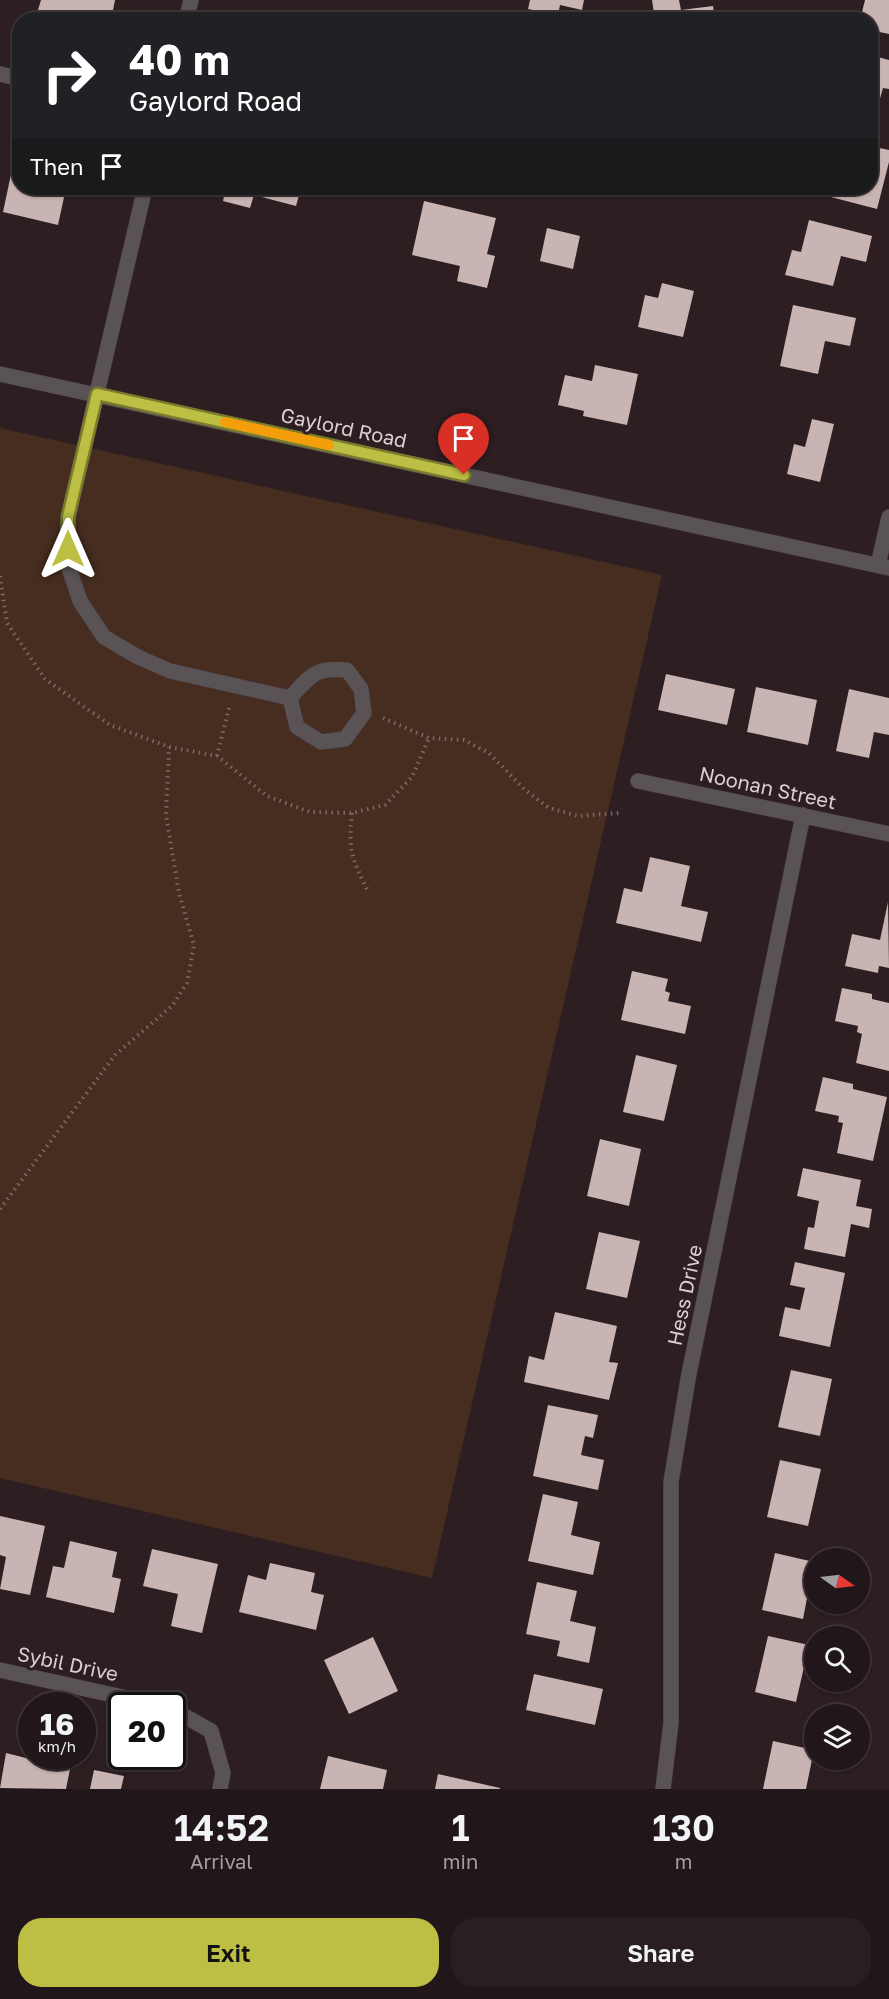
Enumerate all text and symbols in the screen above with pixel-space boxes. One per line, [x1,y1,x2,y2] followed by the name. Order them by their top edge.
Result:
[129,34,230,84] text: 40 m
[30,36,108,114] icon: right
[129,85,302,117] text: Gaylord Road
[95,150,128,183] icon: arrive
[30,153,83,180] text: Then
[279,402,409,452] street label: Gaylord Road
[438,413,489,475] pin
[447,422,480,455] icon: arrive
[36,517,100,581] position arrow
[697,761,839,813] street label: Noonan Street
[662,1242,706,1348] street label: Hess Drive
[804,1548,870,1614] north arrow
[804,1548,870,1770] map controls
[804,1626,870,1692] button: search
[15,1641,121,1685] street label: Sybil Drive
[108,1692,186,1770] speed limit sign: 20
[804,1704,870,1770] button: layers
[40,1706,74,1742] text: 16
[38,1737,76,1755] text: km/h
[174,1806,269,1849] text: 14:52
[451,1806,470,1849] text: 1
[652,1806,715,1849] text: 130
[190,1849,253,1873] text: Arrival
[443,1849,478,1873] text: min
[675,1849,692,1873] text: m
[18,1918,439,1987] button: Exit
[451,1918,871,1987] button: Share

